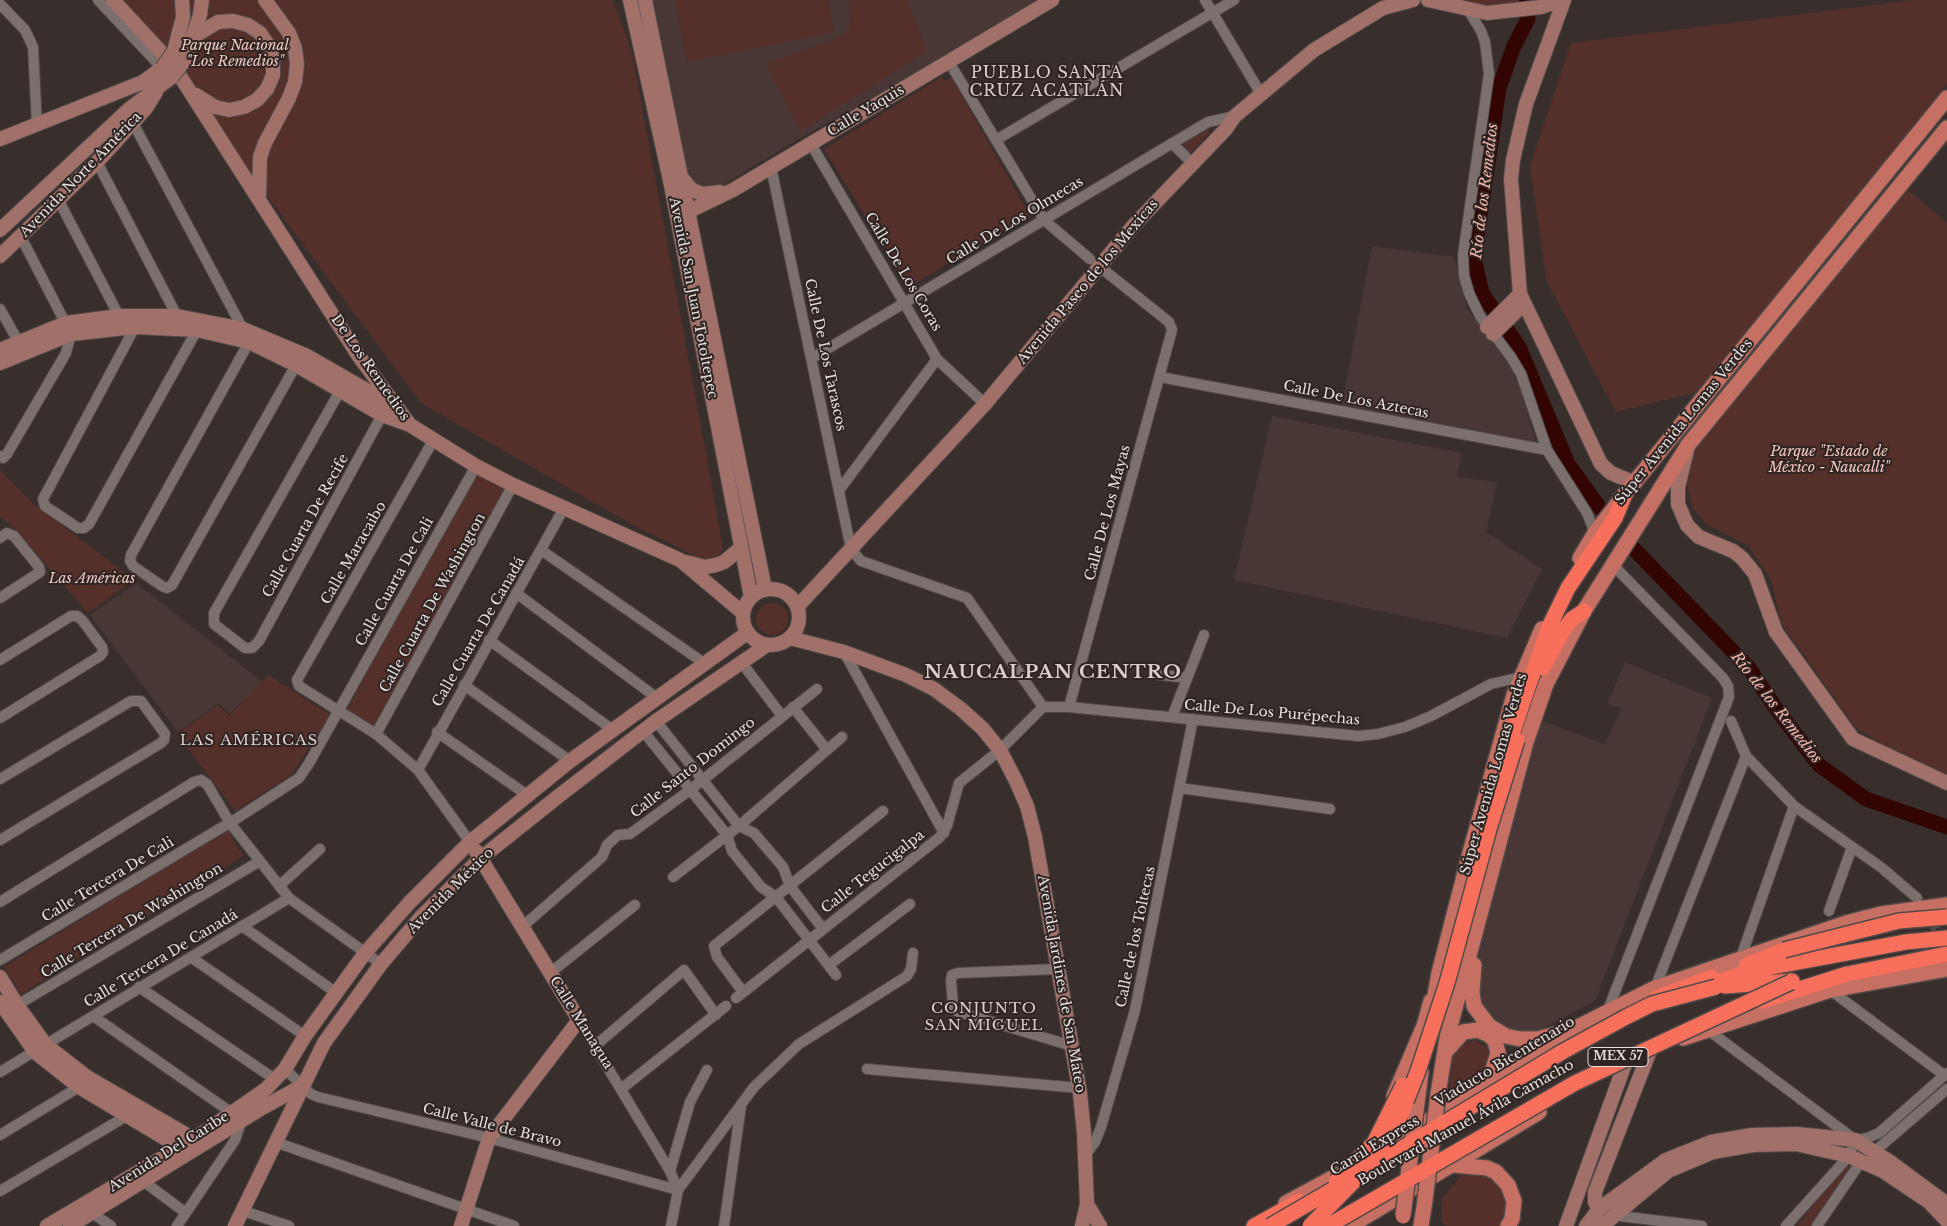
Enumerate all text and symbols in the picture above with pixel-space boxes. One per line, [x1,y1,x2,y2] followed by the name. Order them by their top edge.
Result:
[181,38,289,70] park label: Parque Nacional "Los Remedios"
[968,63,1126,101] district label: PUEBLO SANTA CRUZ ACATLÁN
[825,82,907,140] street label: Calle Yaquis
[17,109,145,241] street label: Avenida Norte América
[1468,122,1502,260] water label: Río de los Remedios
[944,173,1086,269] street label: Calle De Los Olmecas
[665,196,721,400] street label: Avenida San Juan Totoltepec
[1014,196,1162,368] street label: Avenida Paseo de los Mexicas
[861,210,945,334] street label: Calle De Los Coras
[801,277,849,433] street label: Calle De Los Tarascos
[327,312,413,424] street label: De Los Remedios
[1612,335,1756,509] street label: Súper Avenida Lomas Verdes
[1282,378,1430,422] street label: Calle De Los Aztecas
[1082,443,1134,583] street label: Calle De Los Mayas
[1769,444,1889,477] park label: Parque "Estado de México - Naucalli"
[260,451,352,601] street label: Calle Cuarta De Recife
[318,499,390,607] street label: Calle Maracaibo
[377,510,489,696] street label: Calle Cuarta De Washington
[353,515,437,649] street label: Calle Cuarta De Cali
[429,554,529,710] street label: Calle Cuarta De Canadá
[49,571,135,587] park label: Las Américas
[1727,649,1825,767] water label: Río de los Remedios
[922,662,1184,684] district label: NAUCALPAN CENTRO
[1457,671,1531,877] street label: Súper Avenida Lomas Verdes
[1183,697,1361,729] street label: Calle De Los Purépechas
[627,714,759,822] street label: Calle Santo Domingo
[178,732,320,750] district label: LAS AMÉRICAS
[818,827,928,917] street label: Calle Tegucigalpa
[39,834,177,926] street label: Calle Tercera De Cali
[405,845,497,937] street label: Avenida México
[38,860,226,982] street label: Calle Tercera De Washington
[1113,865,1159,1009] street label: Calle de los Toltecas
[1034,874,1088,1094] street label: Avenida Jardines de San Mateo
[81,906,241,1012] street label: Calle Tercera De Canadá
[546,974,616,1072] street label: Calle Managua
[923,1000,1045,1035] district label: CONJUNTO SAN MIGUEL
[1432,1014,1578,1110] street label: Viaducto Bicentenario
[1588,1048,1648,1066] road number: MEX 57
[1355,1056,1577,1190] street label: Boulevard Manuel Ávila Camacho
[421,1101,563,1151] street label: Calle Valle de Bravo
[106,1108,232,1196] street label: Avenida Del Caribe
[1327,1113,1423,1179] street label: Carril Express

